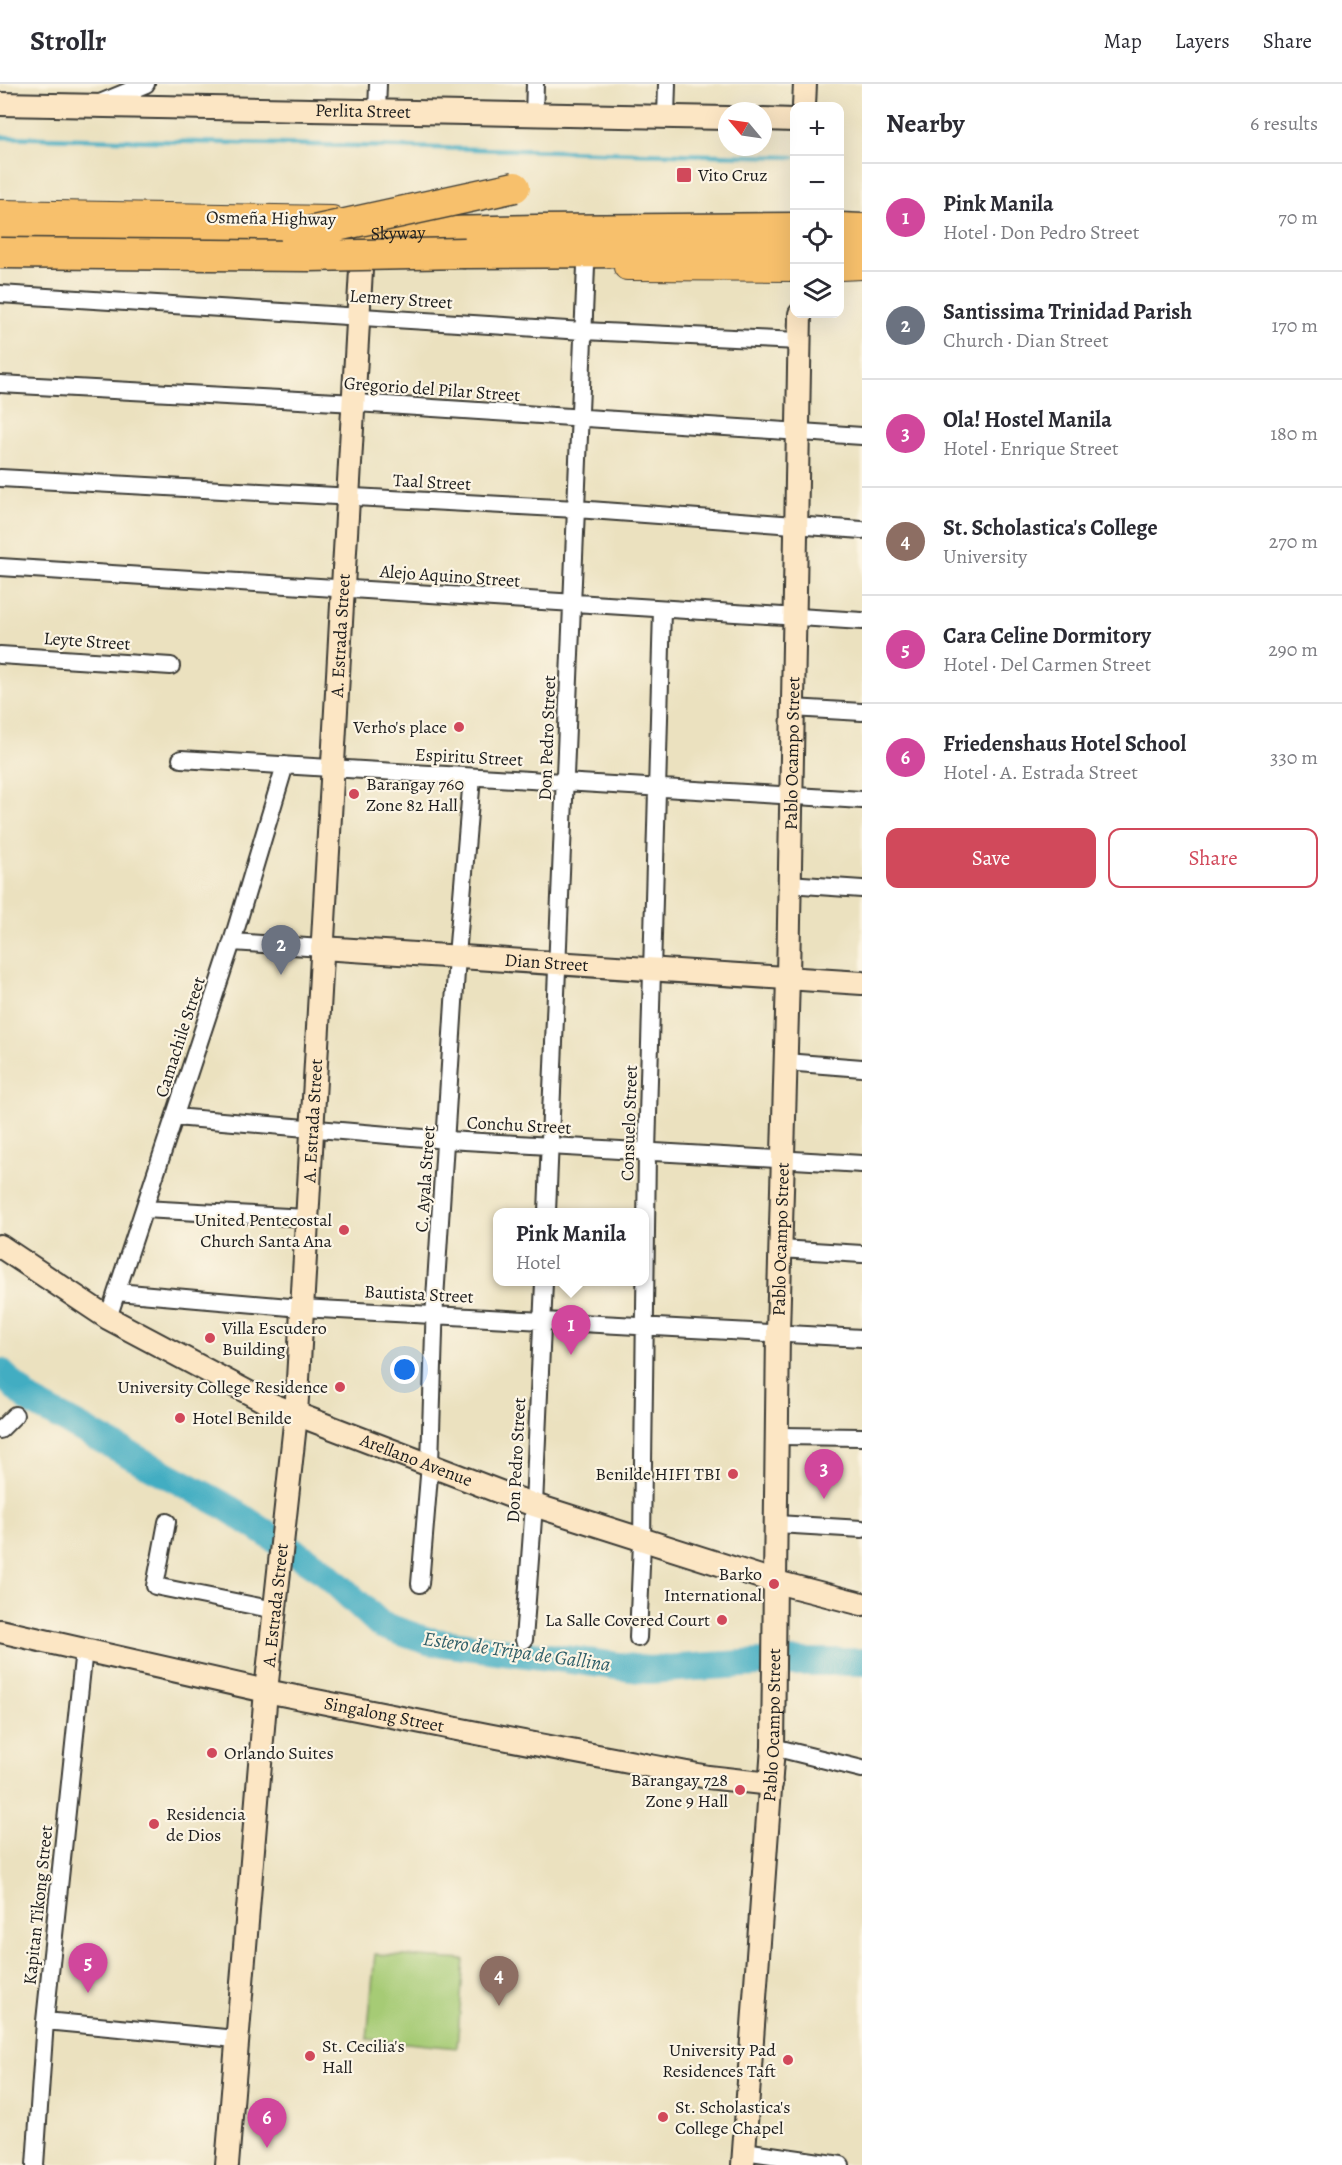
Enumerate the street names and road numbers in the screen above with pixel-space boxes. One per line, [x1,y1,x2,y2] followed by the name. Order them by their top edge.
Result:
[315,98,411,124] street label: Perlita Street
[206,205,337,231] street label: Osmeña Highway
[370,220,427,245] street label: Skyway
[349,283,453,315] street label: Lemery Street
[343,371,521,407] street label: Gregorio del Pilar Street
[392,468,472,496] street label: Taal Street
[378,559,521,593] street label: Alejo Aquino Street
[325,573,356,699] street label: A. Estrada Street
[43,626,131,656] street label: Leyte Street
[533,675,561,801] street label: Don Pedro Street
[779,676,805,830] street label: Pablo Ocampo Street
[414,742,524,772] street label: Espiritu Street
[504,948,589,977] street label: Dian Street
[149,974,211,1100] street label: Camachile Street
[297,1058,328,1184] street label: A. Estrada Street
[615,1065,643,1181] street label: Consuelo Street
[466,1110,572,1140] street label: Conchu Street
[409,1125,441,1233] street label: C. Ayala Street
[766,1162,795,1316] street label: Pablo Ocampo Street
[364,1279,474,1309] street label: Bautista Street
[501,1397,531,1523] street label: Don Pedro Street
[356,1427,476,1492] street label: Arellano Avenue
[257,1542,294,1669] street label: A. Estrada Street
[757,1648,786,1803] street label: Pablo Ocampo Street
[322,1691,446,1738] street label: Singalong Street
[18,1824,58,1986] street label: Kapitan Tikong Street

